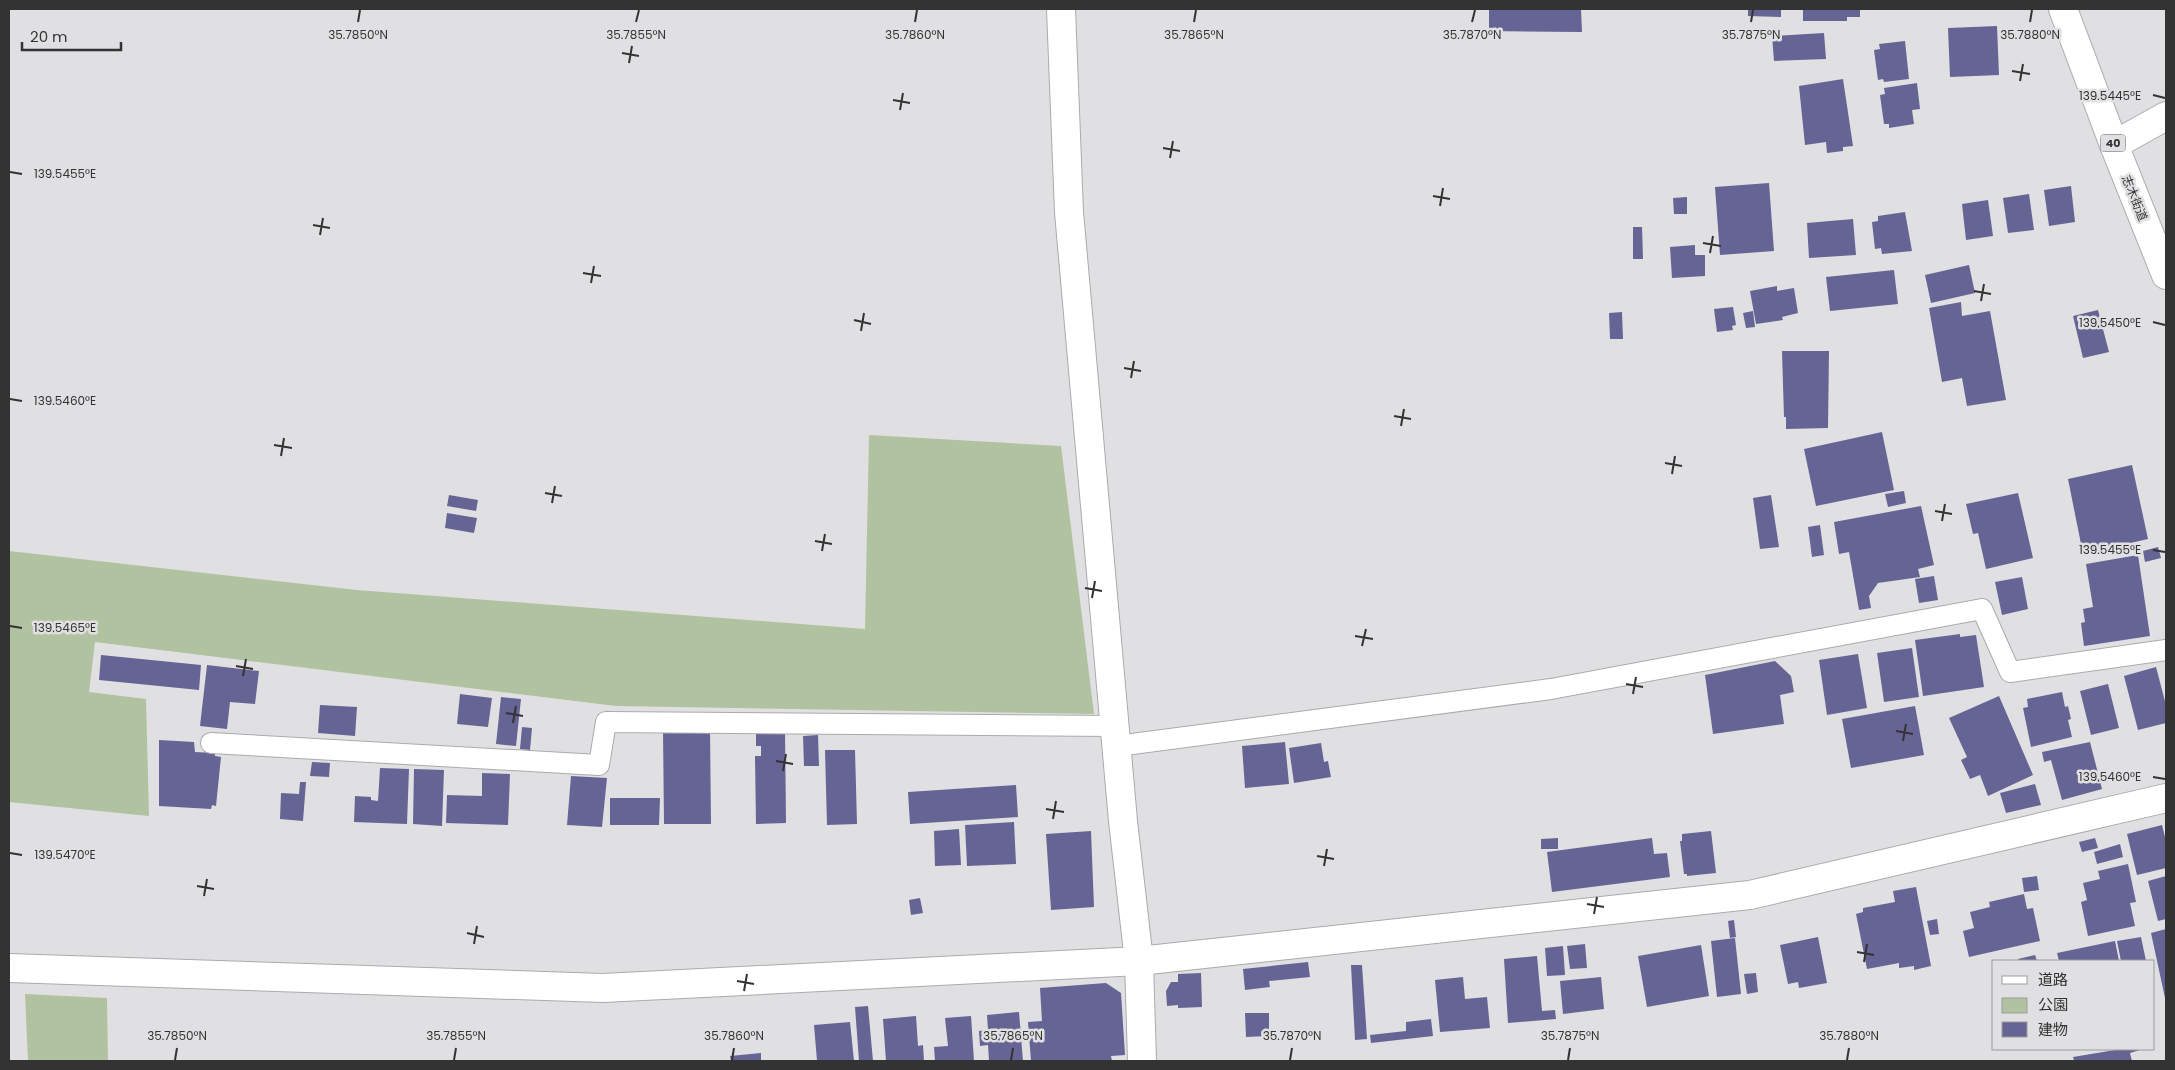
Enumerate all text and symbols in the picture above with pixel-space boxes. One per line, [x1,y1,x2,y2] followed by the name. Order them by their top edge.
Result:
[22,20,121,52] scale bar
[30,26,68,47] text: 20 m
[328,26,388,43] text: 35.7850°N
[606,26,666,43] text: 35.7855°N
[885,26,945,43] text: 35.7860°N
[1164,26,1224,43] text: 35.7865°N
[1443,26,1501,43] text: 35.7870°N
[1722,26,1780,43] text: 35.7875°N
[2000,26,2060,43] text: 35.7880°N
[2079,87,2141,104] text: 139.5445°E
[2100,134,2126,152] road number: 40
[34,165,96,182] text: 139.5455°E
[2118,173,2152,223] street label: 志木街道
[2079,314,2141,331] text: 139.5450°E
[34,392,96,409] text: 139.5460°E
[2079,541,2141,558] text: 139.5455°E
[34,619,96,636] text: 139.5465°E
[2079,768,2141,785] text: 139.5460°E
[34,846,96,863] text: 139.5470°E
[1992,960,2155,1050] legend
[2038,969,2068,990] text: 道路
[2038,994,2068,1015] text: 公園
[2038,1019,2068,1040] text: 建物
[147,1027,207,1044] text: 35.7850°N
[426,1027,486,1044] text: 35.7855°N
[704,1027,764,1044] text: 35.7860°N
[983,1027,1043,1044] text: 35.7865°N
[1263,1027,1321,1044] text: 35.7870°N
[1541,1027,1599,1044] text: 35.7875°N
[1819,1027,1879,1044] text: 35.7880°N

